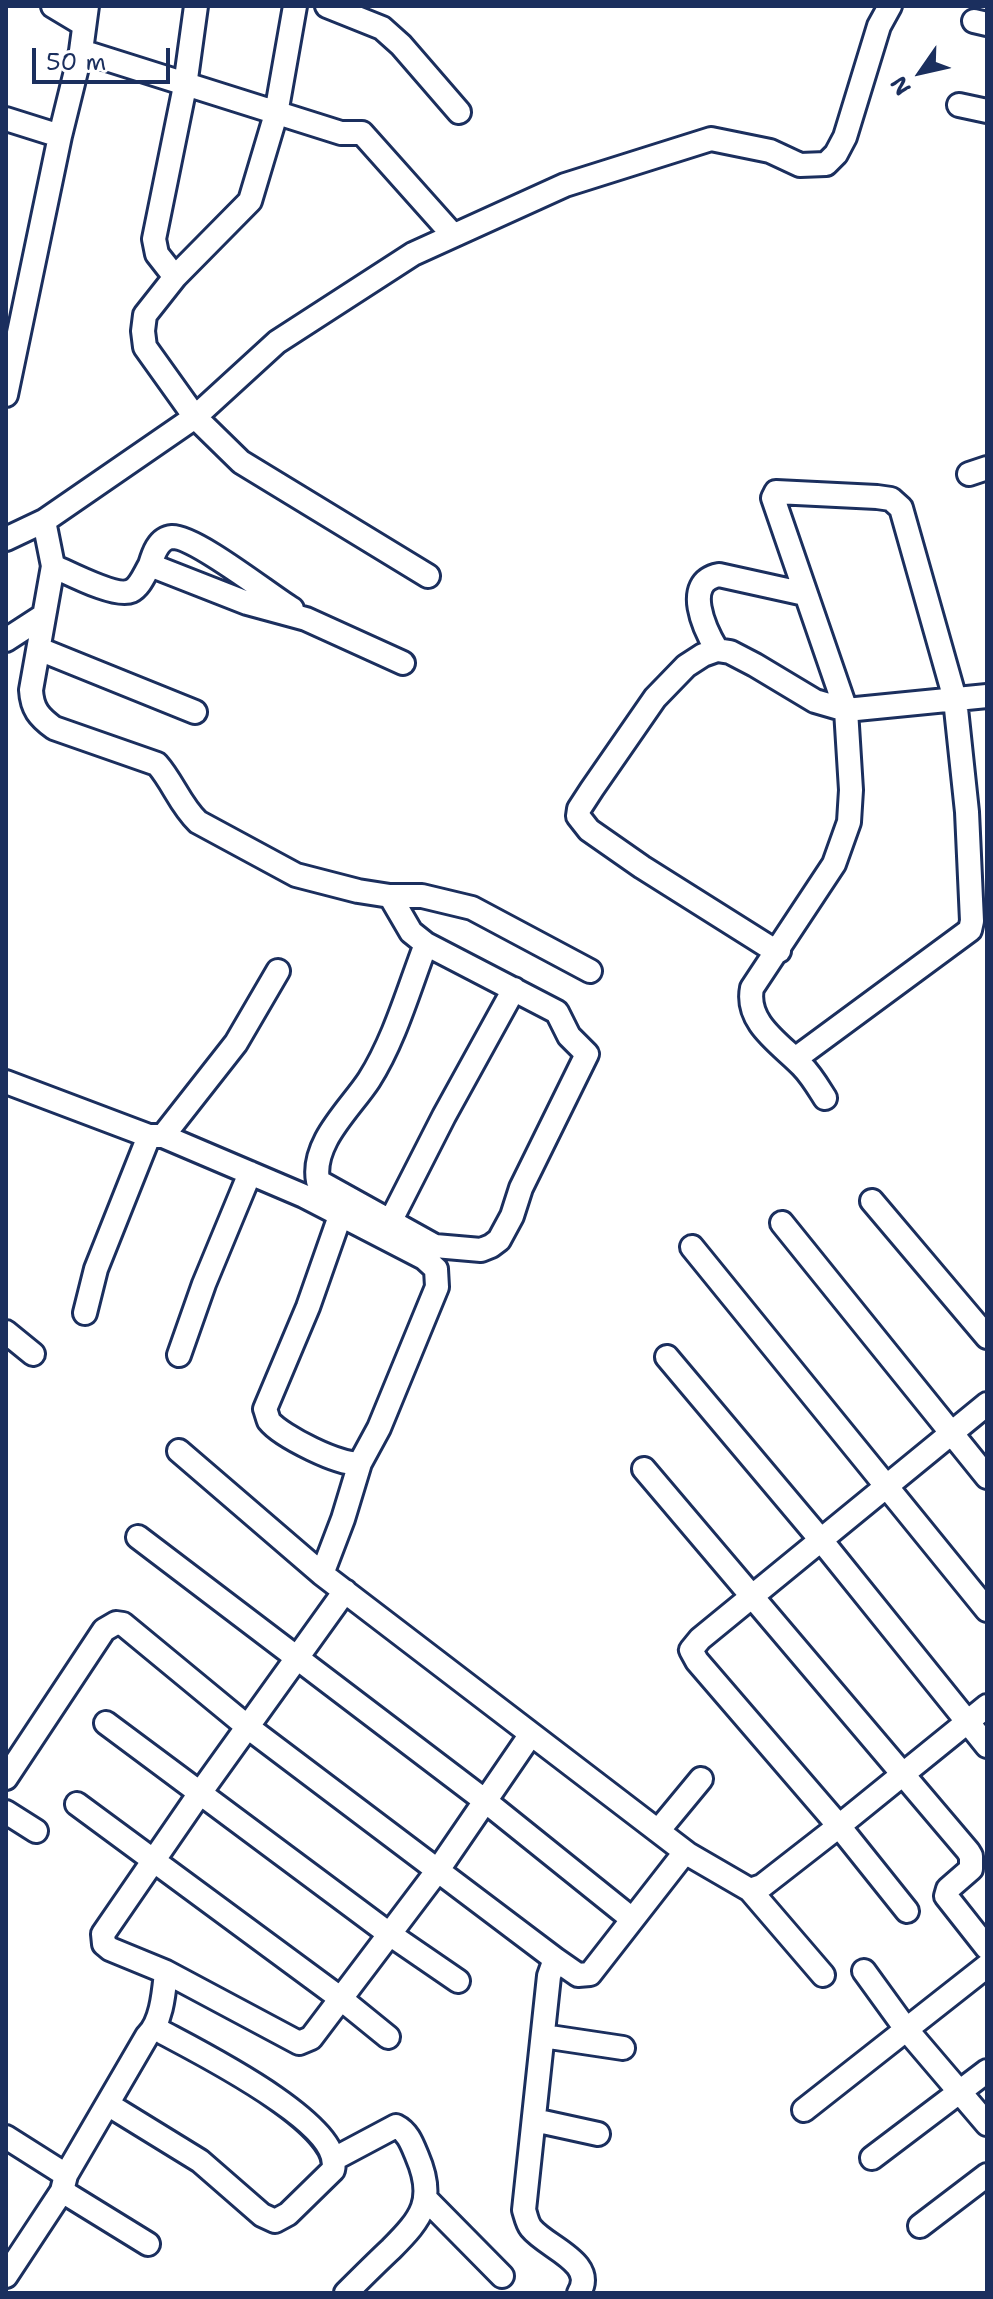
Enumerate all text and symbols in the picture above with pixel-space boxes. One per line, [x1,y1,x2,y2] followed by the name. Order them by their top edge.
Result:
[36,32,174,82] scale bar
[881,32,961,112] north arrow
[46,46,106,78] text: 50 m
[884,70,918,101] text: N

